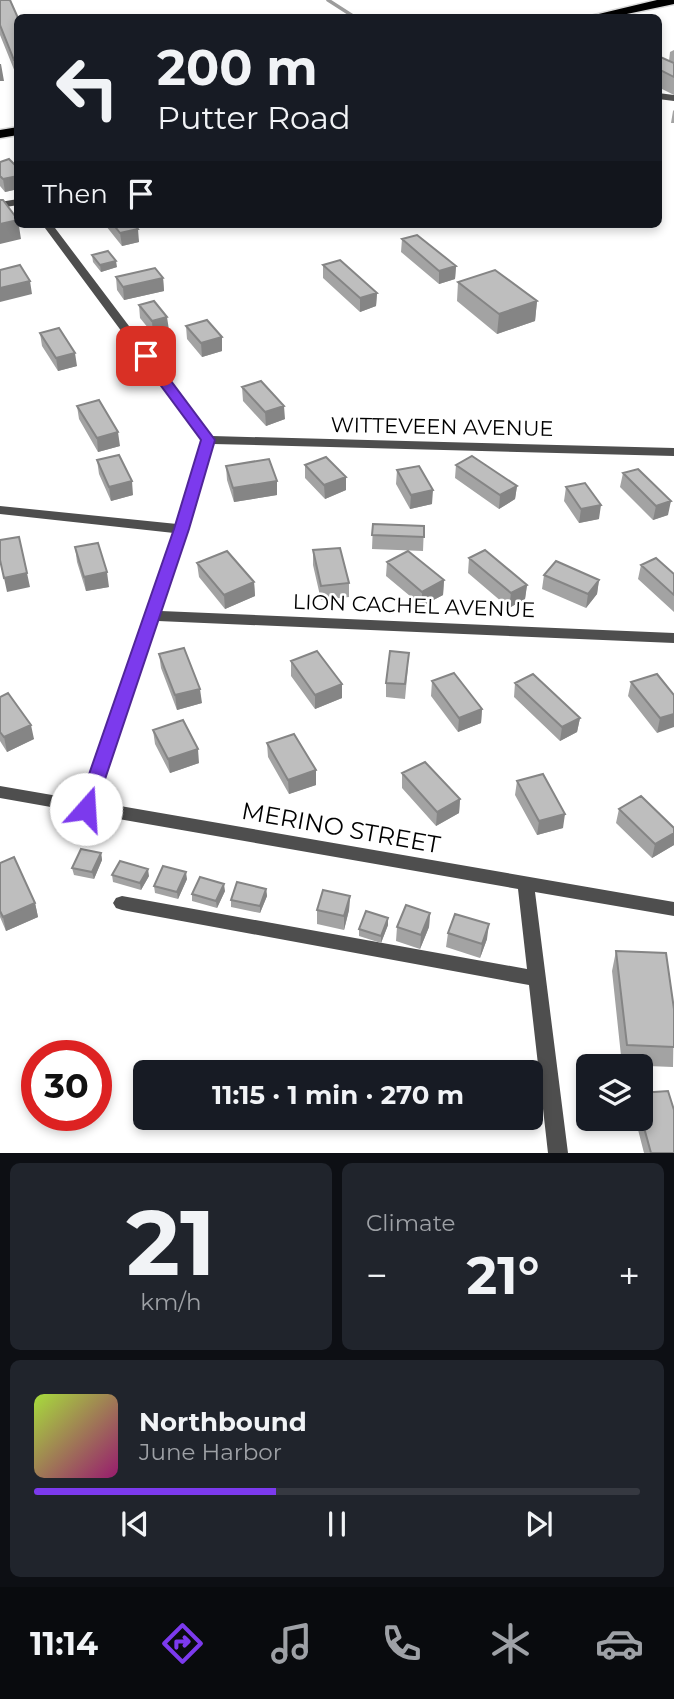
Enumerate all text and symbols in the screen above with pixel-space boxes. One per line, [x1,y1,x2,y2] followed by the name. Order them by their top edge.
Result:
[157,38,318,97] text: 200 m
[42,42,133,133] icon: left
[157,98,351,137] text: Putter Road
[122,175,160,213] icon: arrive
[42,178,108,210] text: Then
[116,326,176,386] pin
[127,337,165,375] icon: arrive
[330,412,554,441] street label: WITTEVEEN AVENUE
[292,589,536,622] street label: LION CACHEL AVENUE
[49,772,123,846] position arrow
[240,796,443,859] street label: MERINO STREET
[21,1040,112,1131] speed limit sign: 30
[576,1054,653,1131] map controls
[576,1054,653,1131] button: layers
[212,1079,464,1111] text: 11:15 · 1 min · 270 m
[126,1187,216,1298] text: 21
[366,1209,455,1237] text: Climate
[467,1244,539,1307] text: 21°
[366,1252,388,1299] text: −
[618,1252,640,1299] text: +
[140,1288,202,1316] text: km/h
[139,1406,307,1438] text: Northbound
[139,1438,282,1466] text: June Harbor
[116,1505,154,1543] icon: previous
[318,1505,356,1543] icon: pause
[520,1505,558,1543] icon: next
[158,1619,207,1668] icon: directions
[267,1619,316,1668] icon: music
[377,1619,426,1668] icon: phone
[486,1619,535,1668] icon: climate
[595,1619,644,1668] icon: car
[30,1624,98,1663] text: 11:14

